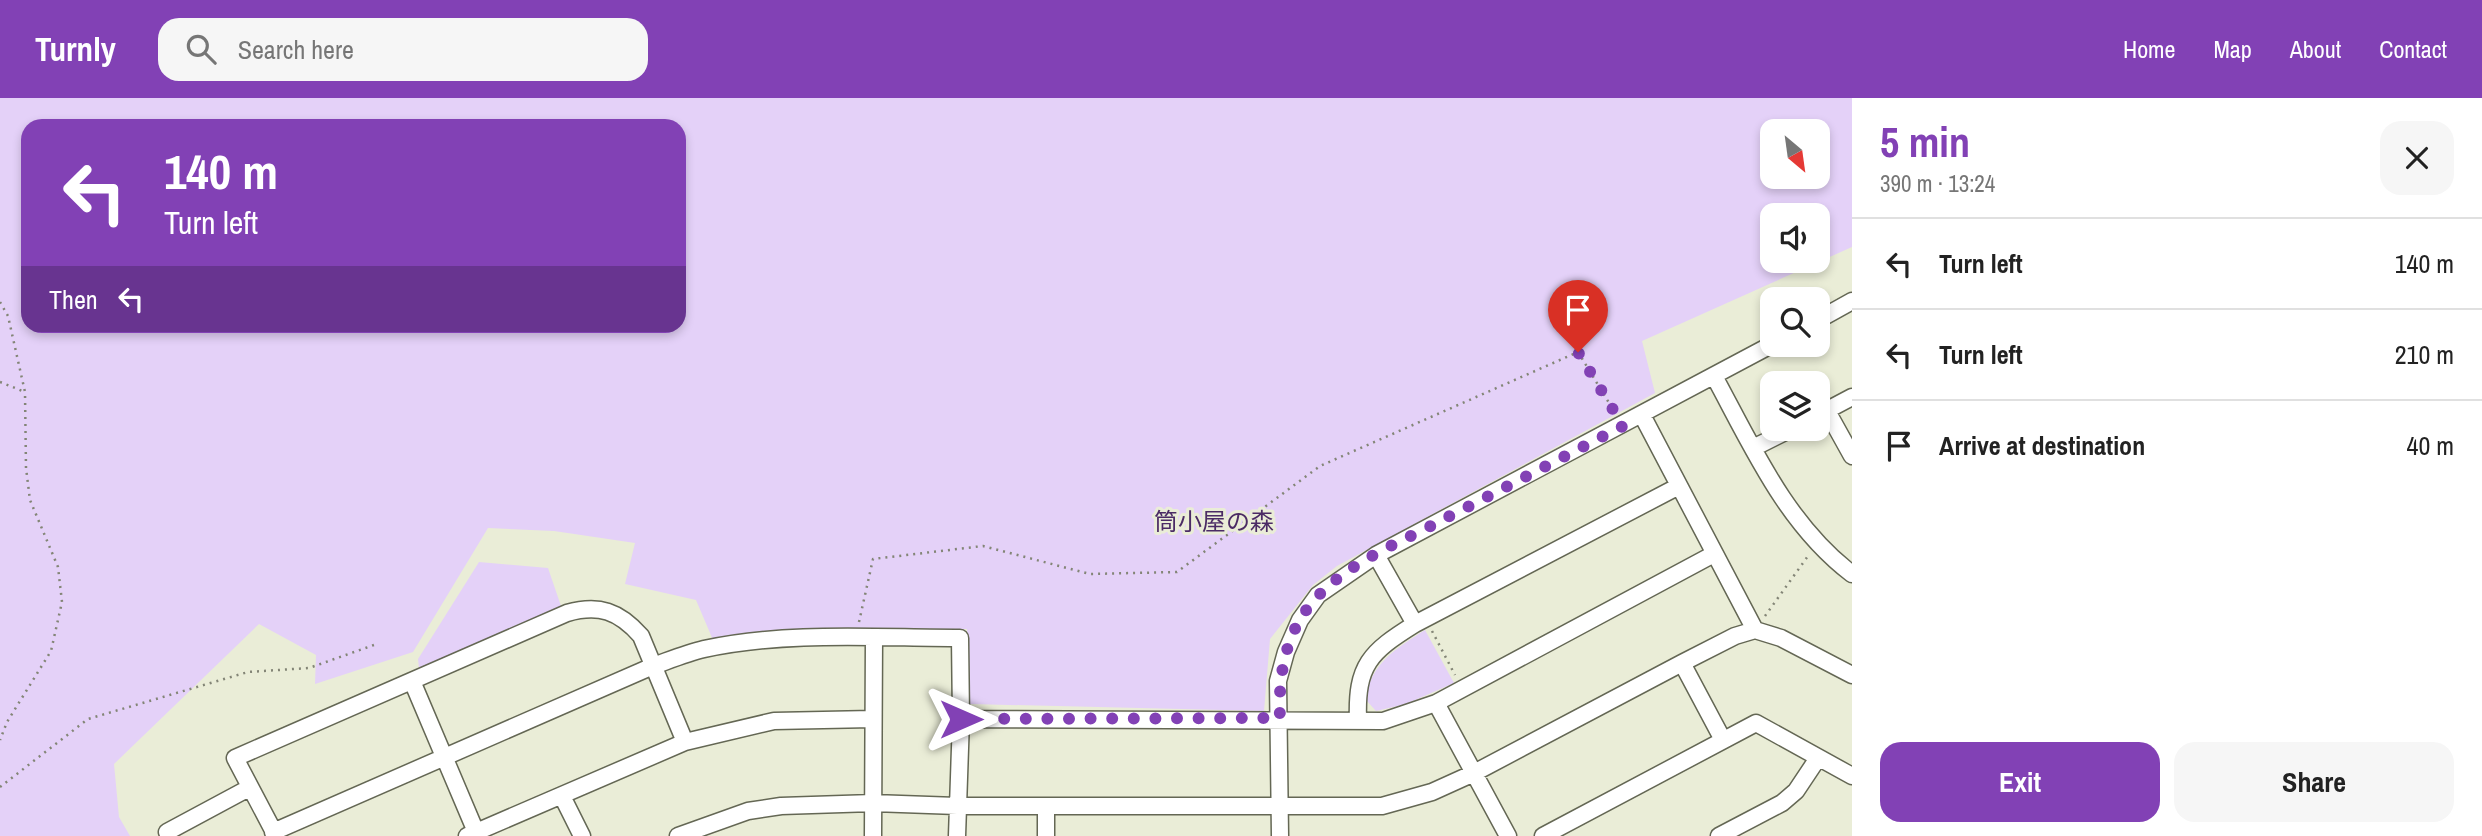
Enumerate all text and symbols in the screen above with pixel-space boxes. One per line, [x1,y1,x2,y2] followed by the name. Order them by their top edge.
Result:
[158,18,648,81] search box
[35,27,116,71] text: Turnly
[182,30,220,68] icon: search
[238,32,354,67] text: Search here
[2123,33,2175,65] text: Home
[2213,33,2252,65] text: Map
[2290,33,2341,65] text: About
[2379,33,2447,65] text: Contact
[1880,114,1970,170] text: 5 min
[1760,119,1830,189] north arrow
[1760,119,1830,441] map controls
[2380,121,2454,195] button: close
[164,138,278,204] text: 140 m
[49,147,140,238] icon: left
[1880,168,1995,199] text: 390 m · 13:24
[164,201,258,244] text: Turn left
[1760,203,1830,273] button: sound
[1880,245,1918,283] icon: left
[1939,246,2023,281] text: Turn left
[2395,246,2454,281] text: 140 m
[112,280,150,318] icon: left
[1548,280,1608,352] pin
[49,282,98,317] text: Then
[1760,287,1830,357] button: search
[1559,291,1597,329] icon: arrive
[1880,336,1918,374] icon: left
[1939,337,2023,372] text: Turn left
[2395,337,2454,372] text: 210 m
[1760,371,1830,441] button: layers
[1880,427,1918,465] icon: arrive
[1939,428,2145,463] text: Arrive at destination
[2407,428,2454,463] text: 40 m
[1154,505,1274,537] park label: 筒小屋の森
[924,682,998,756] position arrow
[1880,742,2160,822] button: Exit
[2174,742,2454,822] button: Share

